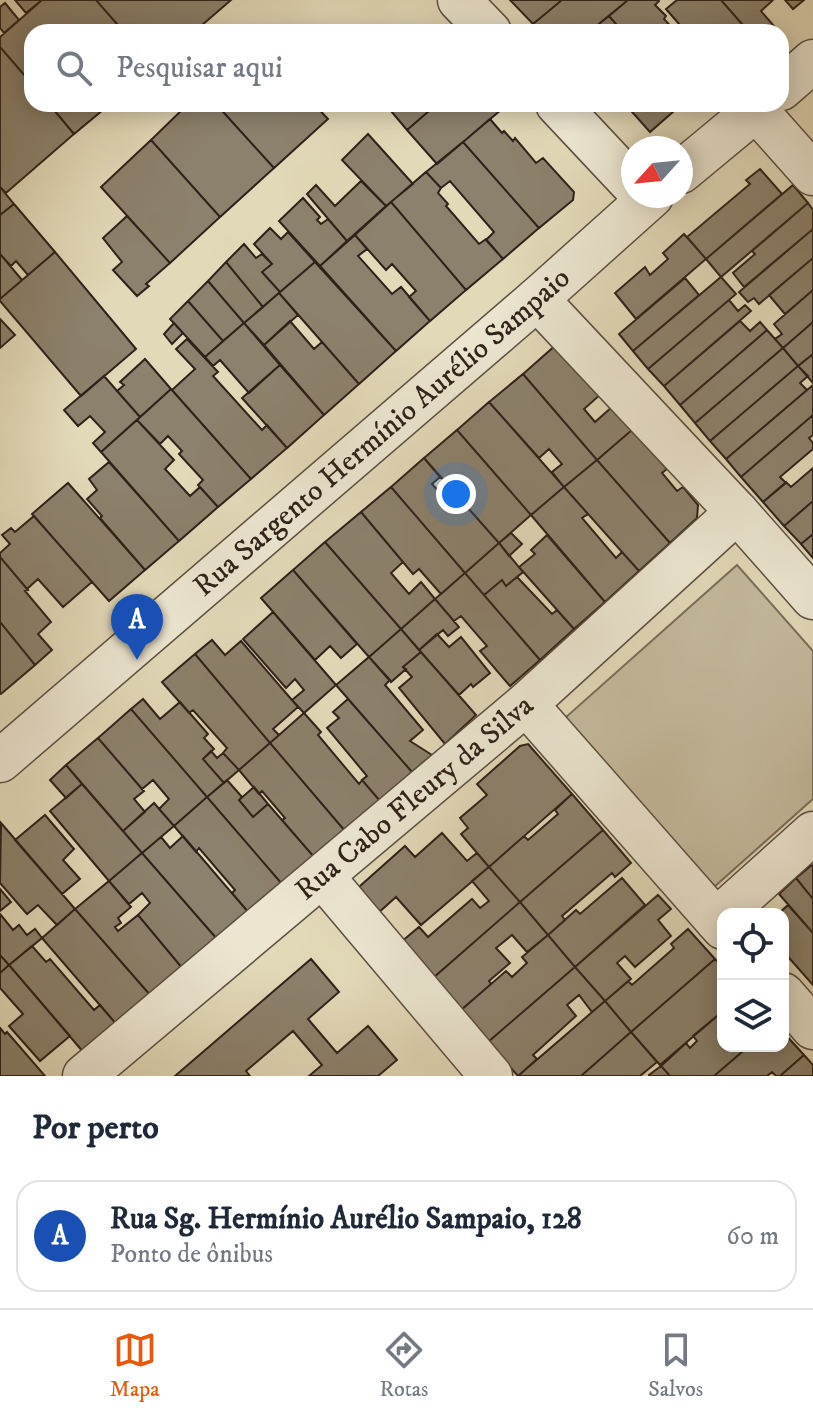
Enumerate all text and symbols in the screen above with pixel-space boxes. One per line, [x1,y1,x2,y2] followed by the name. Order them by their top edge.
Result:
[24,24,789,112] search box
[52,46,96,90] icon: search
[116,50,283,87] text: Pesquisar aqui
[621,136,693,208] north arrow
[186,260,578,605] street label: Rua Sargento Hermínio Aurélio Sampaio
[436,474,476,514] your location
[111,594,163,660] pin: A
[288,687,541,909] street label: Rua Cabo Fleury da Silva
[717,908,789,1052] map controls
[717,908,789,980] button: locate
[717,980,789,1052] button: layers
[32,1107,159,1149] text: Por perto
[110,1201,582,1238] text: Rua Sg. Hermínio Aurélio Sampaio, 128
[52,1220,68,1253] text: A
[726,1220,779,1253] text: 60 m
[110,1238,273,1271] text: Ponto de ônibus
[110,1328,160,1403] tab: Mapa
[379,1328,428,1403] tab: Rotas
[648,1328,703,1403] tab: Salvos

